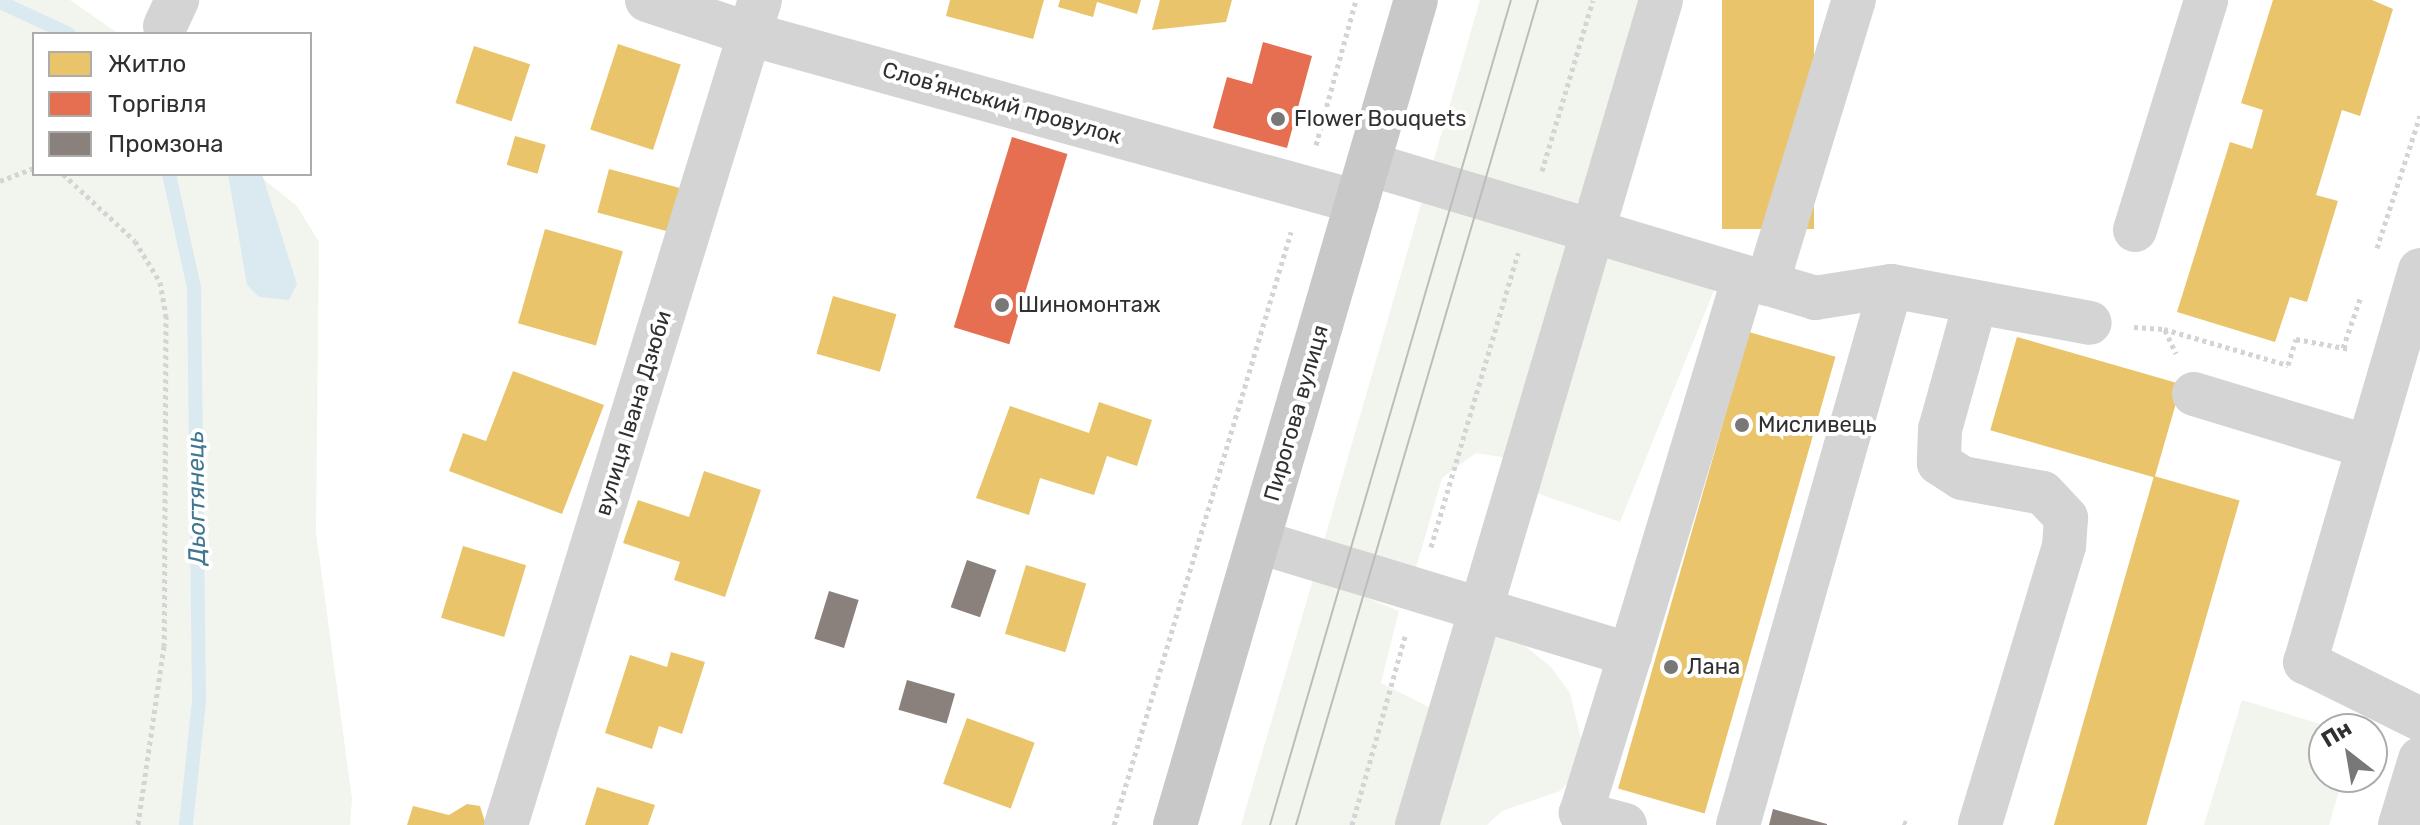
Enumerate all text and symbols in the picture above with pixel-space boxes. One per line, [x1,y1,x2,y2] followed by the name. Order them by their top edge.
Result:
[32,32,312,176] legend
[108,50,186,78] text: Житло
[879,56,1125,150] street label: Словʼянський провулок
[108,90,207,118] text: Торгівля
[1294,106,1467,132] place label: Flower Bouquets
[1269,110,1287,128] marker: Flower Bouquets
[108,130,224,158] text: Промзона
[1018,292,1161,318] place label: Шиномонтаж
[993,296,1011,314] marker: Шиномонтаж
[589,307,677,519] street label: вулиця Івана Дзюби
[1258,322,1334,504] street label: Пирогова вулиця
[1758,412,1876,438] place label: Мисливець
[1733,416,1751,434] marker: Мисливець
[181,431,213,565] water label: Дьогтянець
[1687,654,1740,680] place label: Лана
[1662,658,1680,676] marker: Лана
[2308,713,2388,793] north arrow
[2316,714,2356,753] text: Пн

